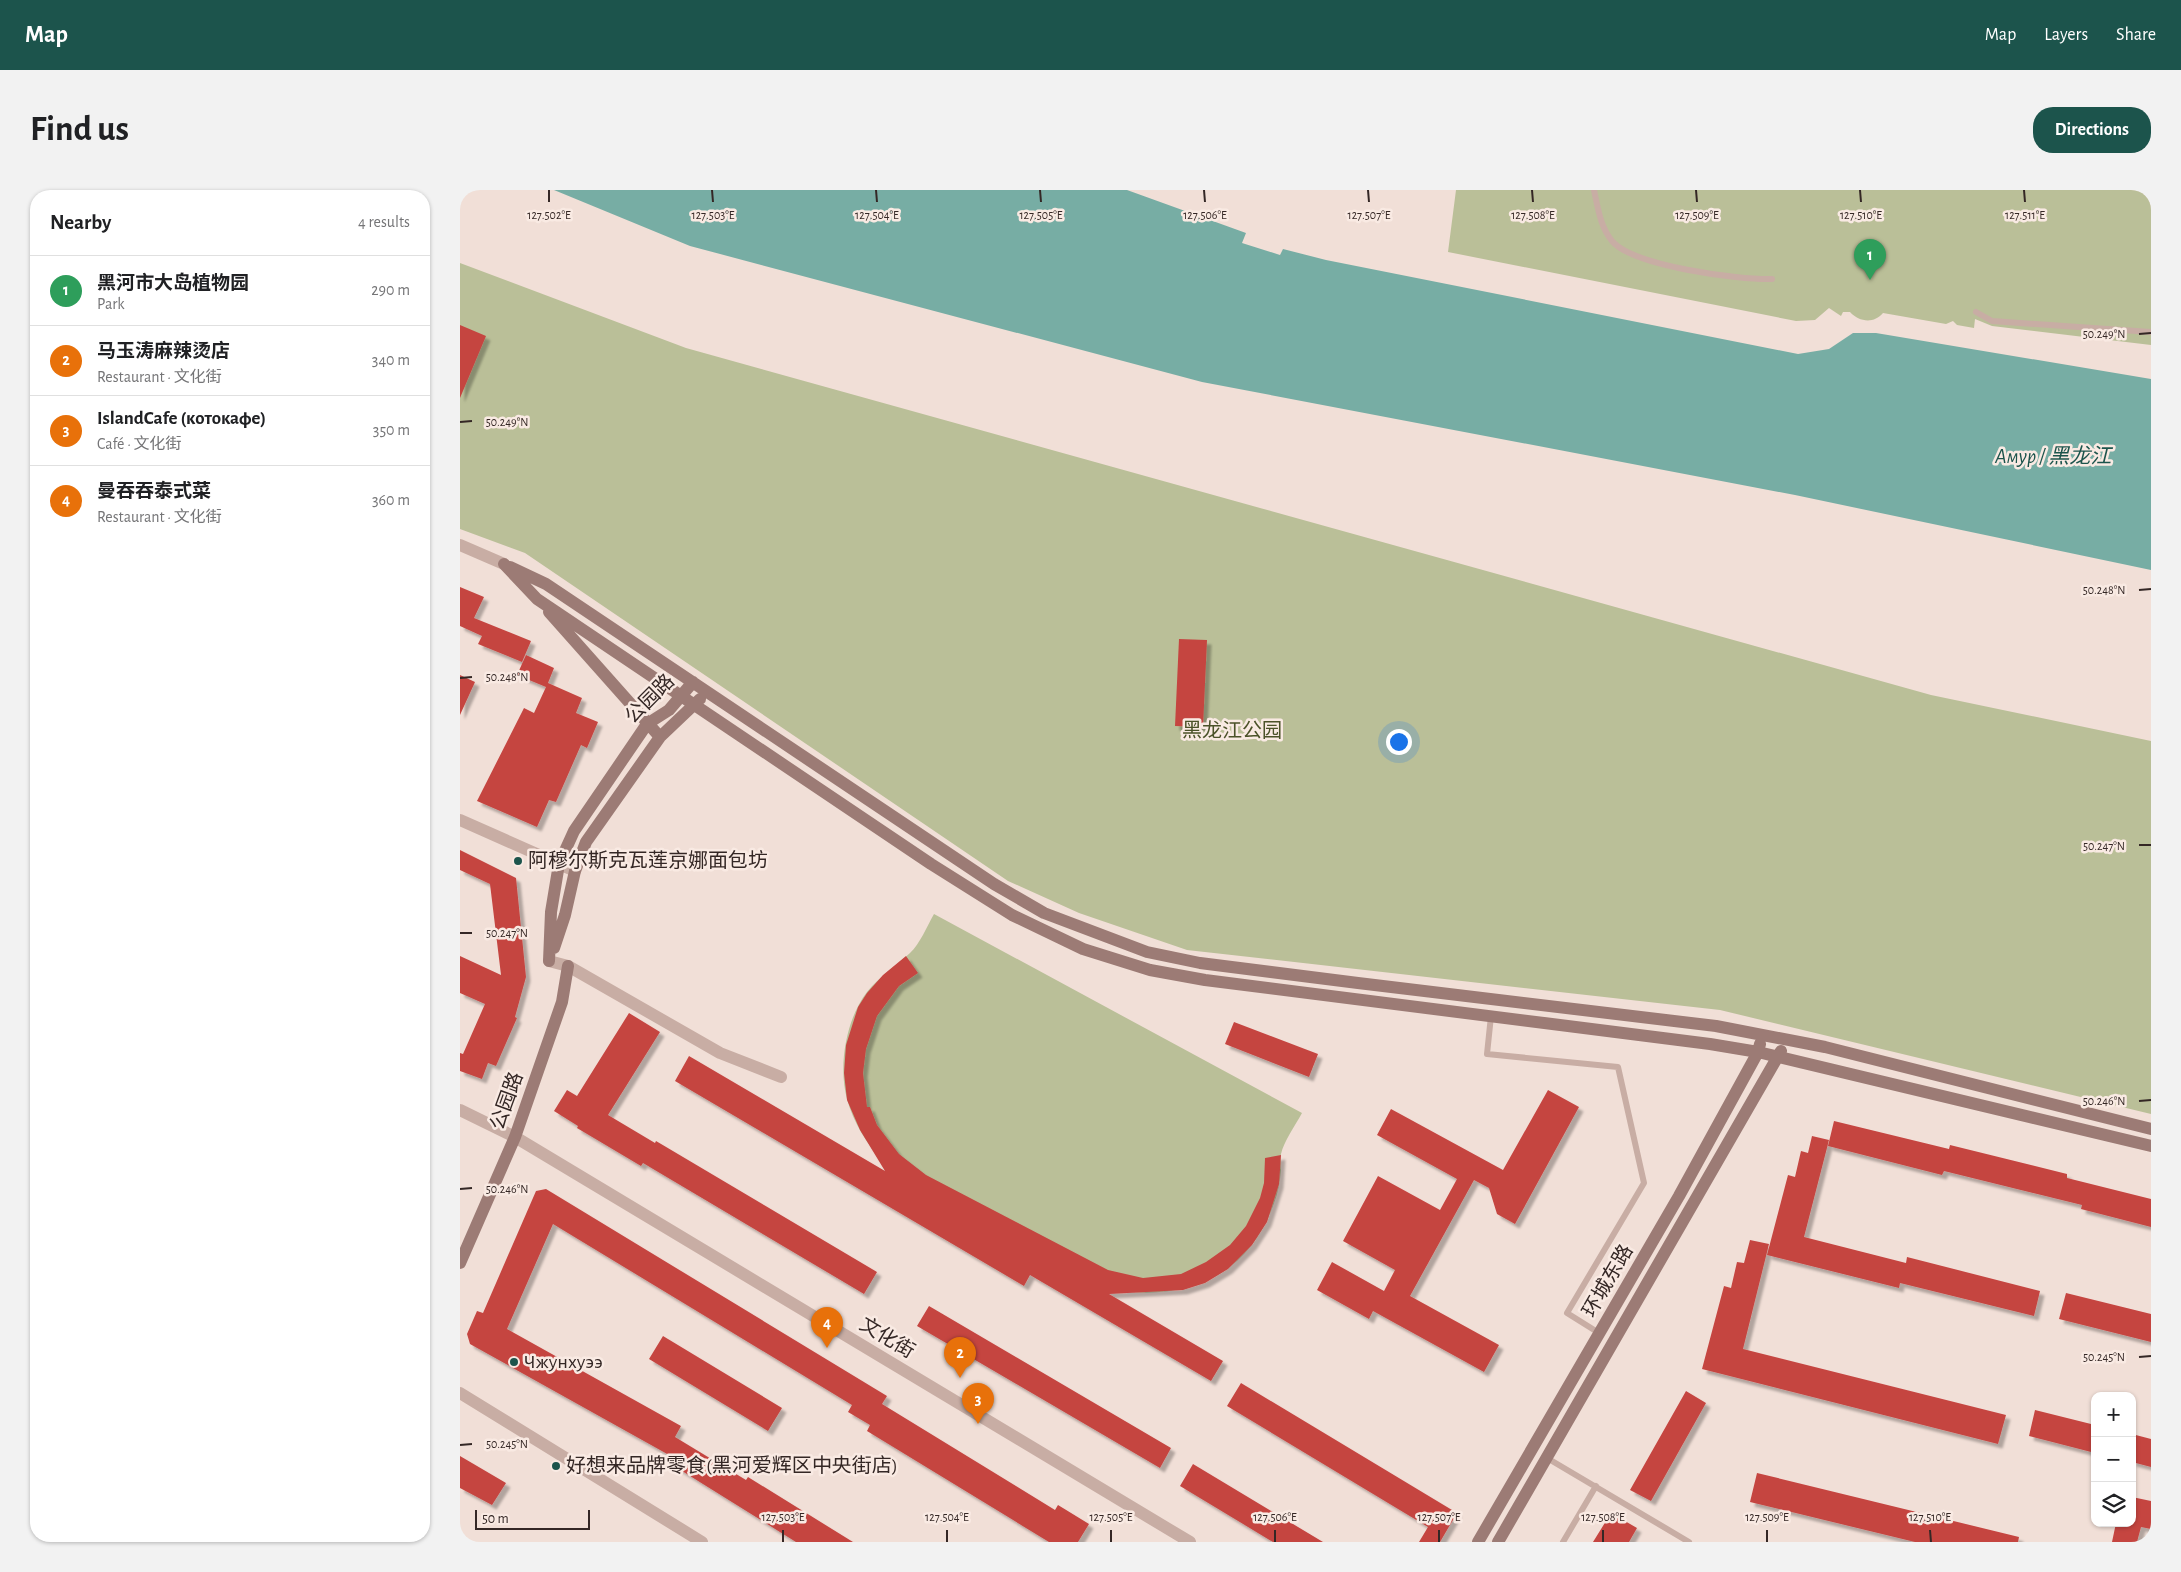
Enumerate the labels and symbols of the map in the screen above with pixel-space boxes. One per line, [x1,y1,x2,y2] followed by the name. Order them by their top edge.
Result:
[527,209,571,221] text: 127.502°E
[692,209,735,221] text: 127.503°E
[855,209,899,221] text: 127.504°E
[1019,209,1063,221] text: 127.505°E
[1183,209,1227,221] text: 127.506°E
[1348,209,1391,221] text: 127.507°E
[1511,209,1555,221] text: 127.508°E
[1675,209,1719,221] text: 127.509°E
[1840,209,1882,221] text: 127.510°E
[2005,209,2045,221] text: 127.511°E
[1854,239,1886,280] pin: 1
[2083,328,2125,340] text: 50.249°N
[486,416,528,428] text: 50.249°N
[1994,445,2113,468] water label: Амур / 黑龙江
[2083,584,2125,596] text: 50.248°N
[621,670,678,727] street label: 公园路
[486,671,528,683] text: 50.248°N
[1182,720,1282,741] park label: 黑龙江公园
[1386,729,1412,755] your location
[2083,840,2125,852] text: 50.247°N
[528,849,768,871] place label: 阿穆尔斯克瓦莲京娜面包坊
[512,855,524,867] marker: 阿穆尔斯克瓦莲京娜面包坊
[486,927,528,939] text: 50.247°N
[486,1069,527,1133] street label: 公园路
[2083,1095,2125,1107] text: 50.246°N
[486,1183,528,1195] text: 50.246°N
[1578,1240,1637,1321] street label: 环城东路
[811,1307,843,1348] pin: 4
[856,1312,919,1362] street label: 文化街
[944,1337,976,1378] pin: 2
[2083,1351,2125,1363] text: 50.245°N
[524,1352,603,1372] place label: Чжунхуээ
[508,1356,520,1368] marker: Чжунхуээ
[962,1383,994,1424] pin: 3
[486,1438,528,1450] text: 50.245°N
[566,1455,898,1476] place label: 好想来品牌零食(黑河爱辉区中央街店)
[550,1460,562,1472] marker: 好想来品牌零食(黑河爱辉区中央街店)
[475,1507,590,1530] scale bar
[762,1511,805,1523] text: 127.503°E
[925,1511,969,1523] text: 127.504°E
[1089,1511,1133,1523] text: 127.505°E
[1253,1511,1297,1523] text: 127.506°E
[1418,1511,1461,1523] text: 127.507°E
[1581,1511,1625,1523] text: 127.508°E
[1745,1511,1789,1523] text: 127.509°E
[1909,1511,1951,1523] text: 127.510°E

